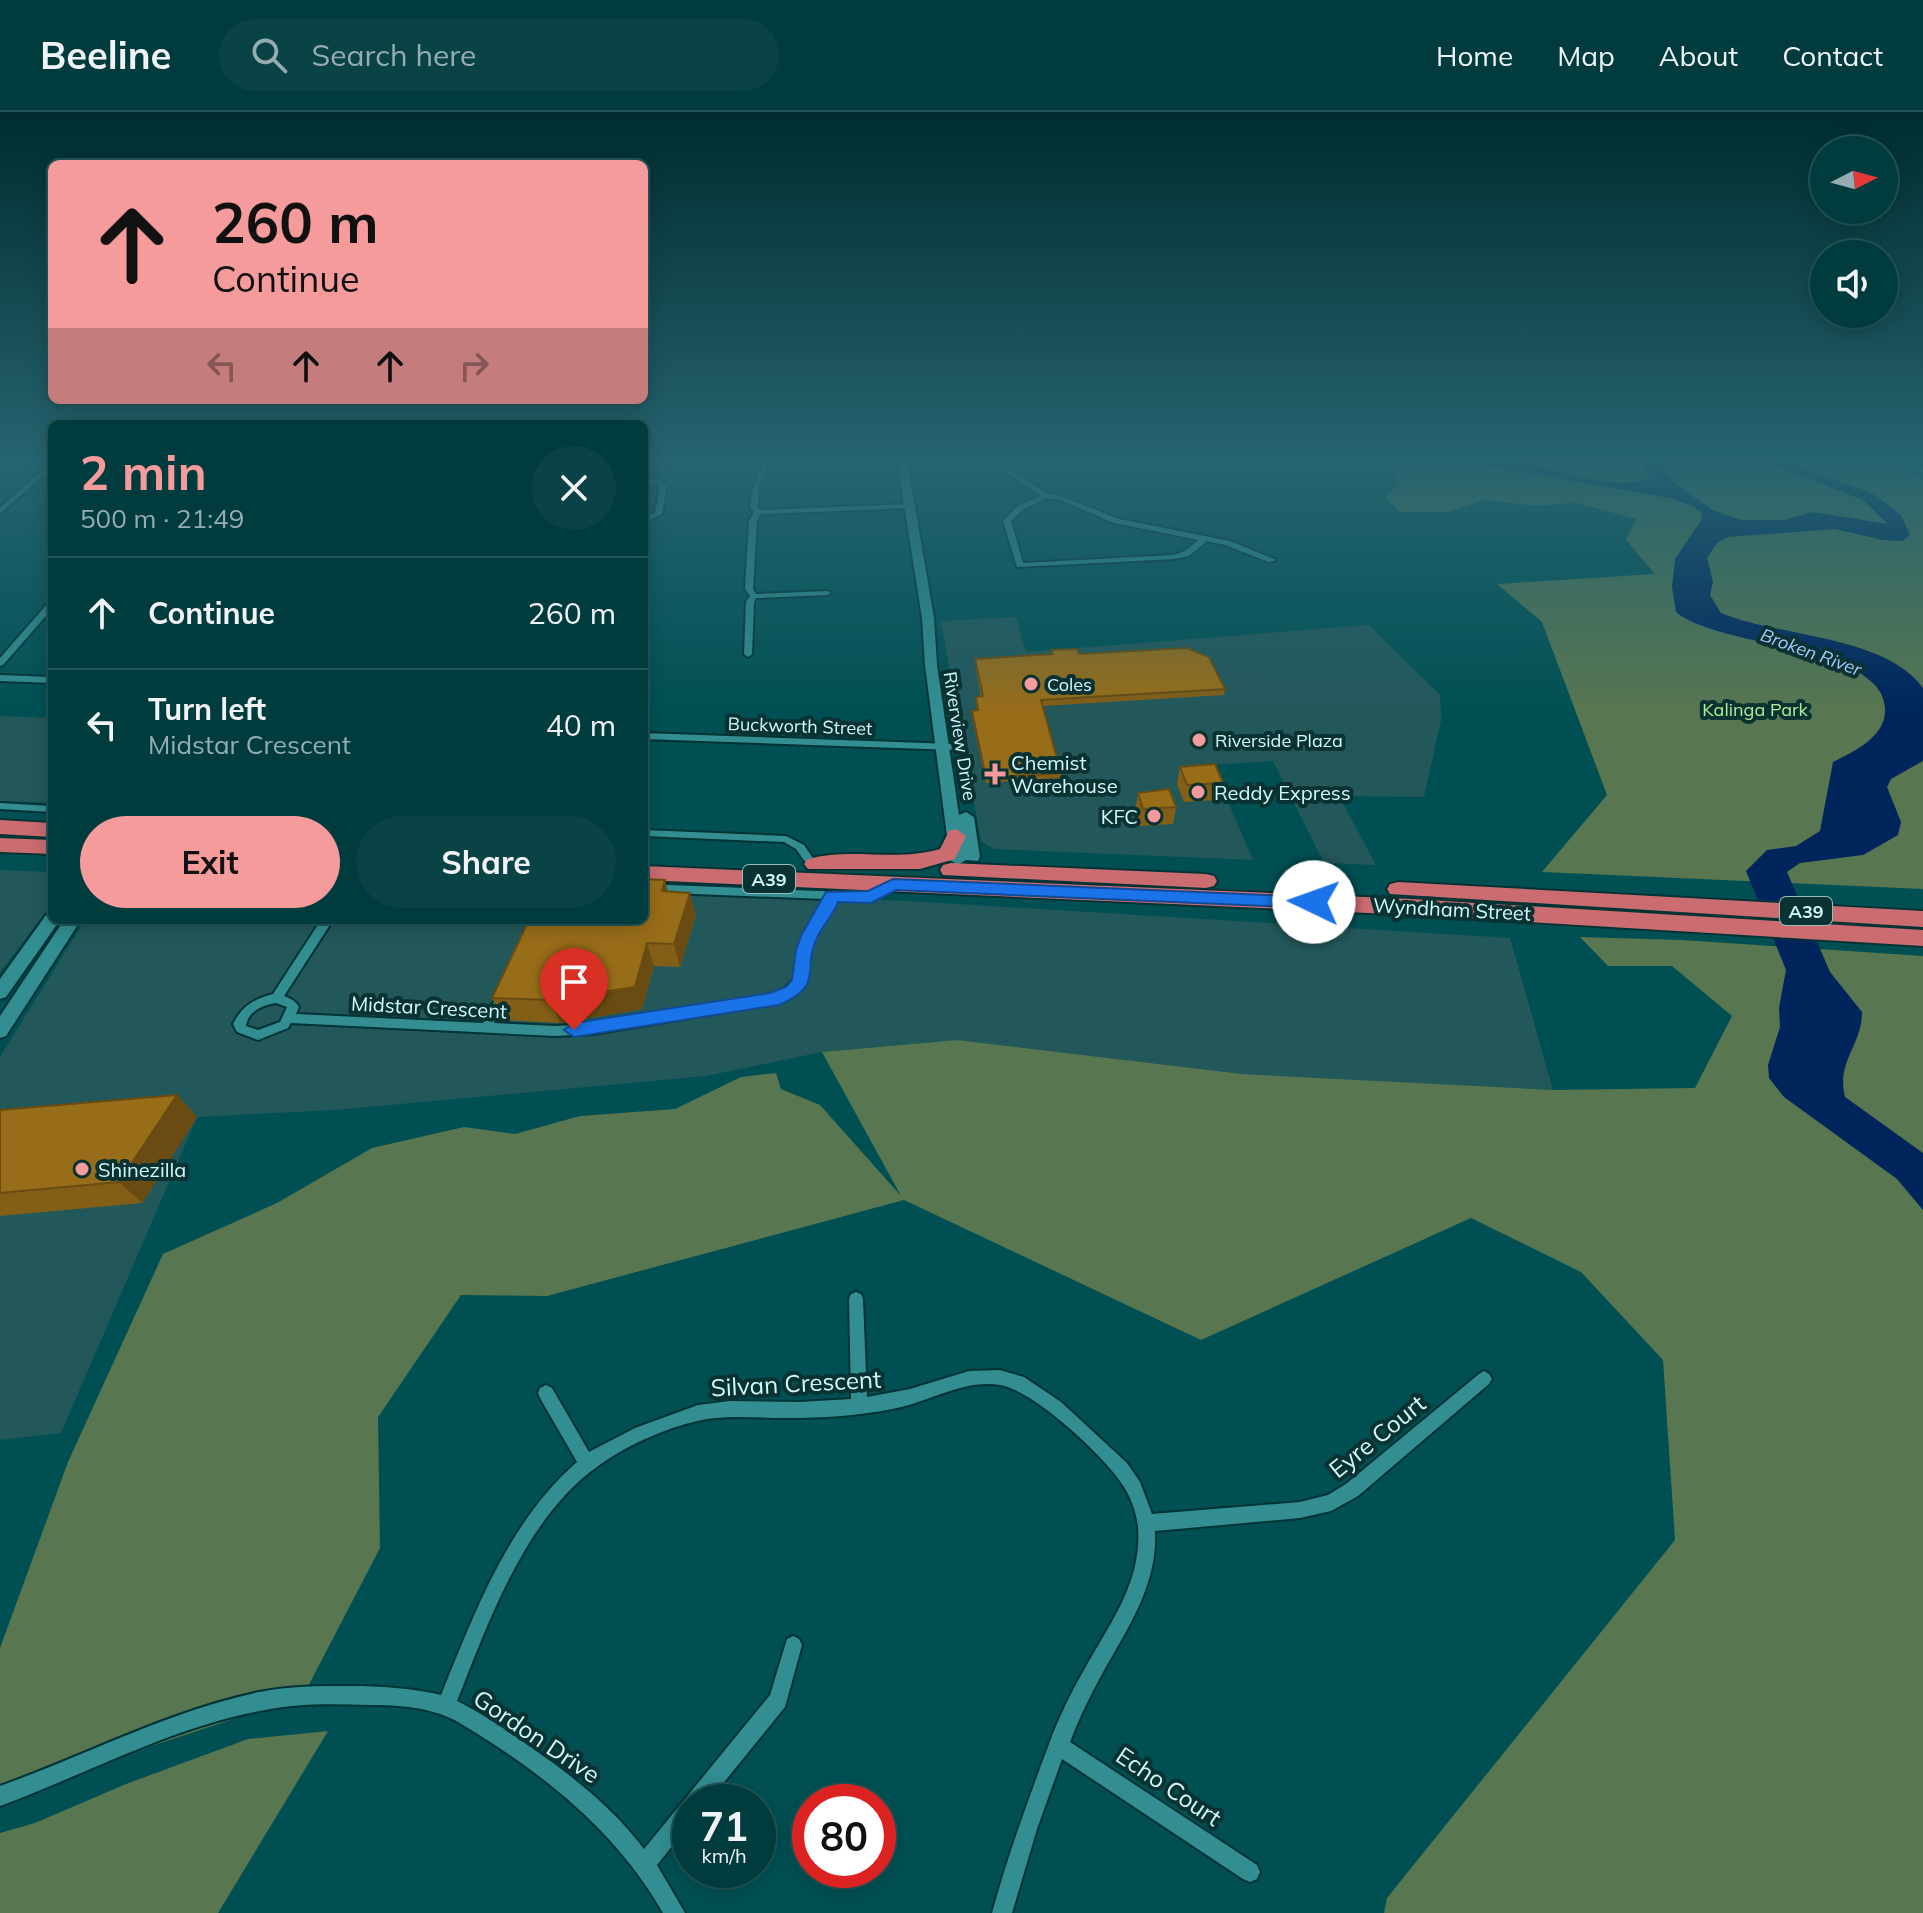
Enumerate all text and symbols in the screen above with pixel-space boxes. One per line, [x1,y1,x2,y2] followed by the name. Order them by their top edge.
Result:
[219,19,779,91] search box
[40,31,171,79] text: Beeline
[247,33,291,77] icon: search
[311,36,476,74] text: Search here
[1436,38,1513,73] text: Home
[1557,38,1615,73] text: Map
[1659,38,1738,73] text: About
[1782,38,1883,73] text: Contact
[1810,136,1898,224] north arrow
[1810,136,1898,328] map controls
[212,187,379,257] text: 260 m
[80,192,184,296] icon: ahead
[1810,240,1898,328] button: sound
[212,256,360,301] text: Continue
[200,344,244,388] icon: left
[284,344,328,388] icon: ahead
[368,344,412,388] icon: ahead
[452,344,496,388] icon: right
[80,442,207,502] text: 2 min
[532,446,616,530] button: close
[80,502,244,535] text: 500 m · 21:49
[80,591,124,635] icon: ahead
[148,594,275,632] text: Continue
[528,594,616,632] text: 260 m
[1757,623,1866,681] water label: Broken River
[938,670,982,802] street label: Riverview Drive
[1047,673,1092,696] place label: Coles
[1022,675,1040,693] marker: Coles
[148,690,266,728] text: Turn left
[1702,698,1809,721] park label: Kalinga Park
[80,703,124,747] icon: left
[546,706,616,744] text: 40 m
[727,712,873,740] street label: Buckworth Street
[148,728,351,761] text: Midstar Crescent
[1215,729,1343,752] place label: Riverside Plaza
[1190,731,1208,749] marker: Riverside Plaza
[1011,750,1118,798] place label: Chemist Warehouse
[986,765,1004,783] marker: Chemist Warehouse
[1214,780,1351,805] place label: Reddy Express
[1189,783,1207,801] marker: Reddy Express
[1101,804,1138,829] place label: KFC
[1145,807,1163,825] marker: KFC
[80,816,340,908] button: Exit
[356,816,616,908] button: Share
[1272,860,1356,944] position arrow
[743,865,795,893] road number: A39
[1373,892,1531,926] street label: Wyndham Street
[1780,897,1832,925] road number: A39
[540,948,608,1030] pin
[552,960,596,1004] icon: arrive
[350,990,508,1024] street label: Midstar Crescent
[98,1157,186,1182] place label: Shinezilla
[73,1160,91,1178] marker: Shinezilla
[710,1364,882,1402] street label: Silvan Crescent
[1323,1388,1431,1484] street label: Eyre Court
[468,1683,606,1789] street label: Gordon Drive
[1111,1740,1227,1832] street label: Echo Court
[792,1784,896,1888] speed limit sign: 80
[700,1801,748,1851] text: 71
[701,1843,747,1868] text: km/h

